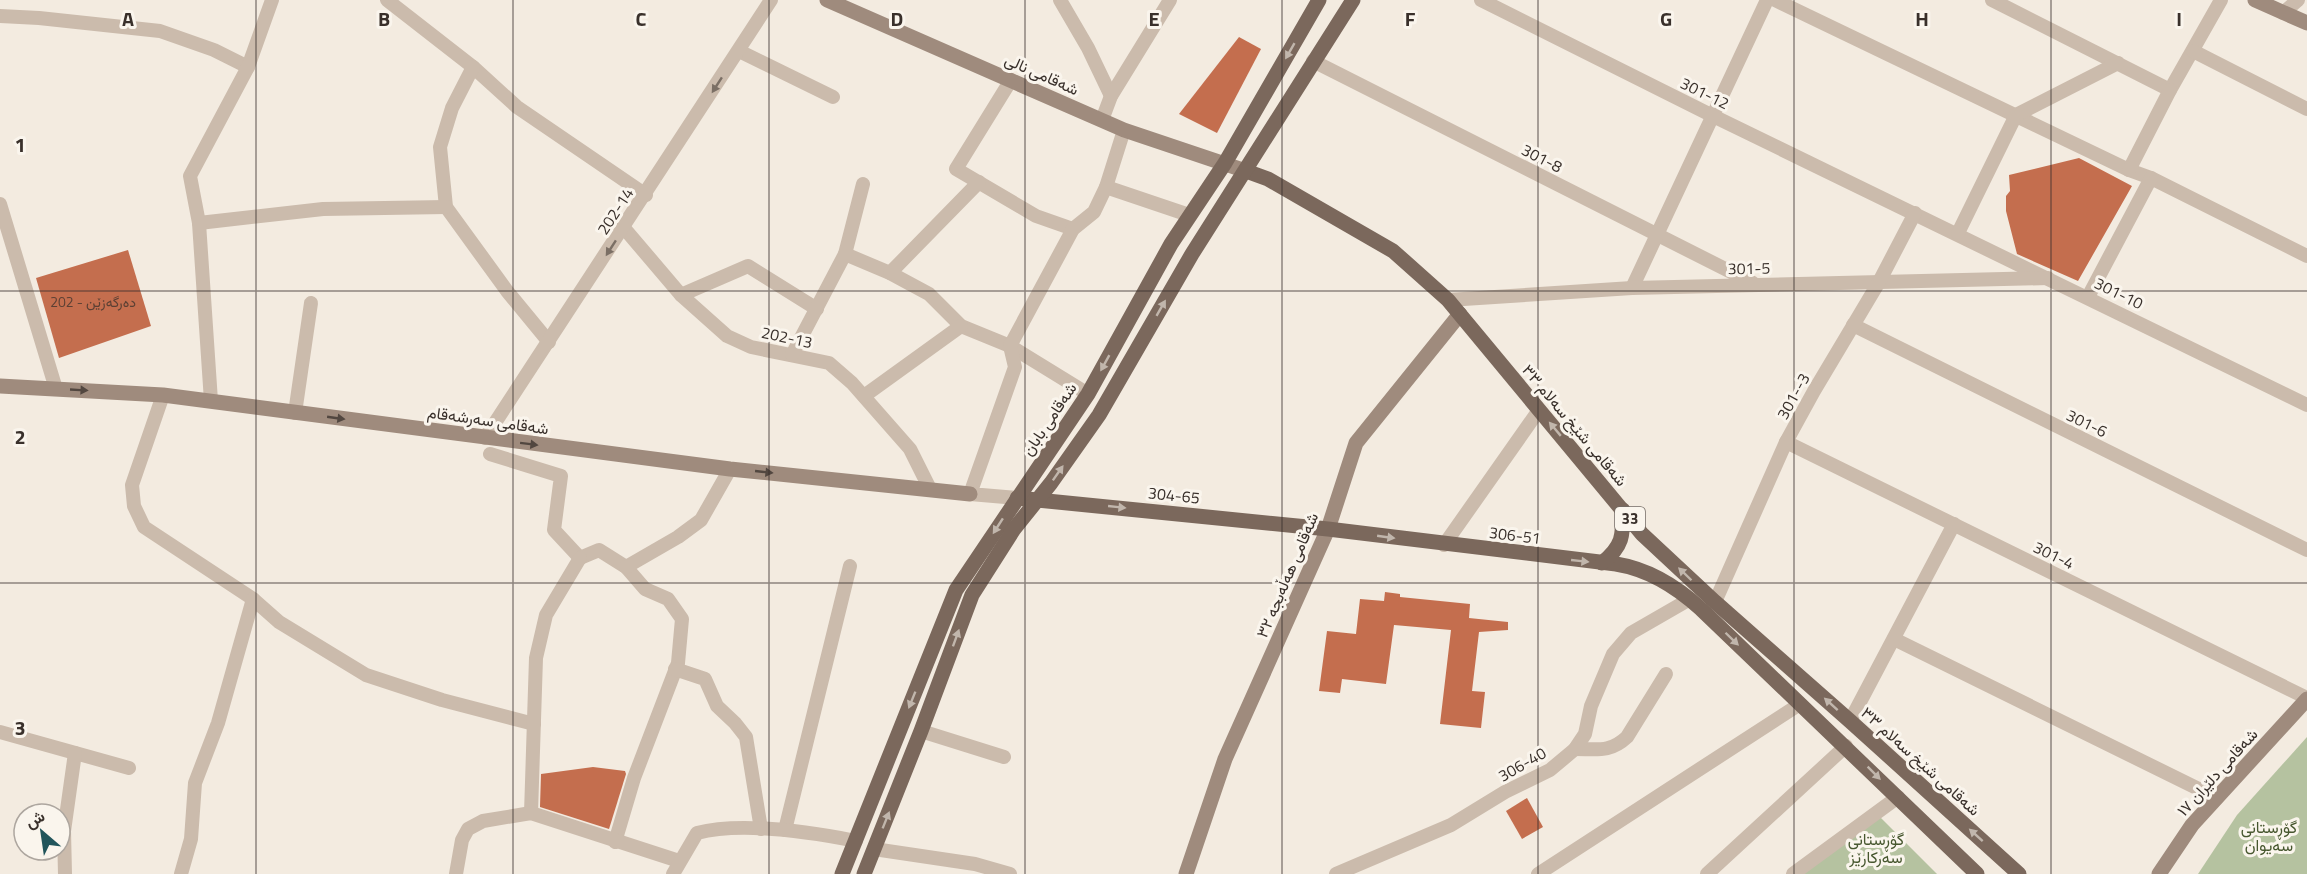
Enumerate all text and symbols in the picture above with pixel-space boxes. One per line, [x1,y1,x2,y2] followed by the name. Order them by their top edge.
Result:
[122,3,134,34] text: A
[378,3,390,34] text: B
[636,3,647,34] text: C
[891,3,903,34] text: D
[1148,3,1160,34] text: E
[1405,3,1416,34] text: F
[1660,3,1672,34] text: G
[1915,3,1929,34] text: H
[2176,3,2182,34] text: I
[1285,43,1295,60] one-way arrow
[1001,47,1083,101] street label: شەقامی نالی
[1676,71,1734,115] street label: 301-12
[712,77,723,93] one-way arrow
[14,129,26,160] text: 1
[1517,138,1567,178] street label: 301-8
[591,183,639,239] street label: 202-14
[605,240,616,256] one-way arrow
[1727,256,1771,280] street label: 301-5
[2090,271,2148,315] street label: 301-10
[50,291,136,312] house number: 202 - دەرگەزێن
[1156,299,1166,316] one-way arrow
[759,320,815,354] street label: 202-13
[1100,355,1110,372] one-way arrow
[1517,359,1633,491] street label: شەقامی شێخ سەلام ٣٣
[1770,368,1816,424] street label: 301--3
[1016,378,1082,460] street label: شەقامی بابان
[70,386,89,395] one-way arrow
[426,400,550,440] street label: شەقامی سەرشەقام
[2062,403,2112,443] street label: 301-6
[326,413,345,423] one-way arrow
[14,421,26,452] text: 2
[1549,422,1562,437] one-way arrow
[520,439,539,449] one-way arrow
[1052,466,1064,482] one-way arrow
[755,467,774,477] one-way arrow
[1147,480,1201,510] street label: 304-65
[1107,502,1126,512] one-way arrow
[1615,507,1645,531] road number: 33
[1250,509,1324,641] street label: شەقامی هەڵەبجە ٣٢
[993,518,1004,534] one-way arrow
[1488,520,1542,550] street label: 306-51
[1377,532,1396,542] one-way arrow
[2029,535,2079,575] street label: 301-4
[1570,556,1589,565] one-way arrow
[1678,568,1692,582] one-way arrow
[952,629,961,647] one-way arrow
[1725,632,1740,646] one-way arrow
[907,691,916,709] one-way arrow
[1824,698,1839,711] one-way arrow
[1856,701,1986,821] street label: شەقامی شێخ سەلام ٣٣
[14,712,26,743] text: 3
[2171,723,2263,821] street label: شەقامی دلێران ١٧
[1494,741,1550,787] street label: 306-40
[1866,766,1880,780] one-way arrow
[12,802,72,862] north arrow
[20,804,49,834] text: ش
[882,811,891,829] one-way arrow
[2241,815,2297,857] park label: گۆڕستانی سەیوان
[1848,827,1904,869] park label: گۆڕستانی سەرکارێز
[1968,828,1983,842] one-way arrow

